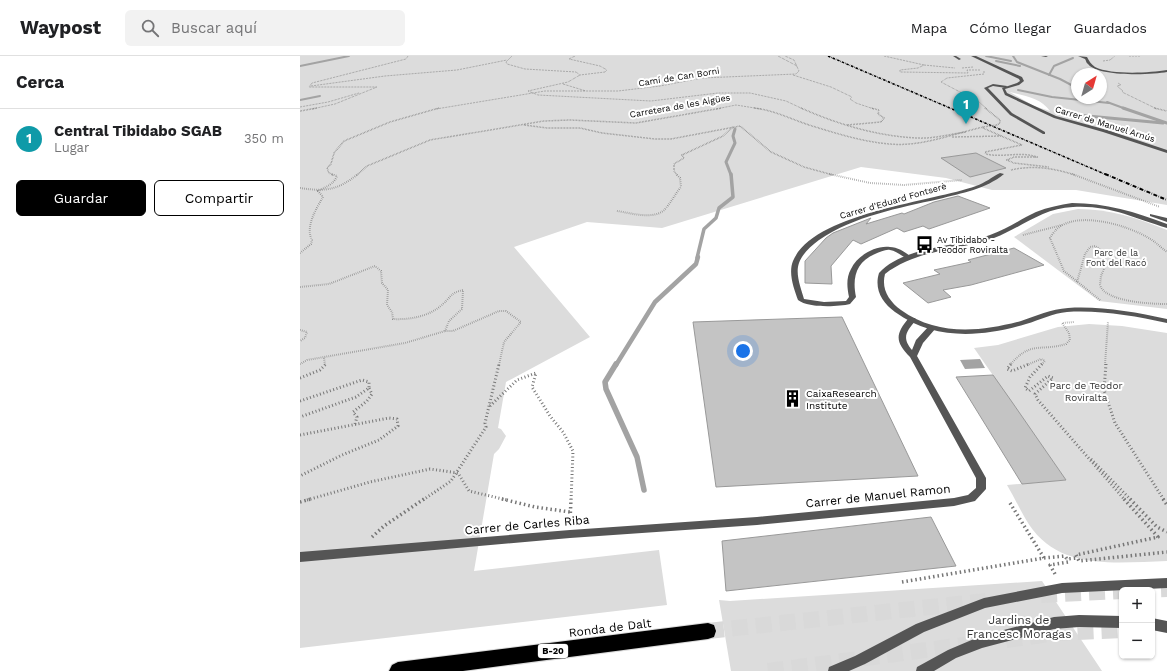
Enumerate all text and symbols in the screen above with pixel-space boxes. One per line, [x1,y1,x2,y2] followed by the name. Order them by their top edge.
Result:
[125,10,405,46] search box
[20,16,101,39] text: Waypost
[139,17,161,39] icon: search
[171,19,257,37] text: Buscar aquí
[911,20,947,36] text: Mapa
[969,20,1052,36] text: Cómo llegar
[1074,20,1147,36] text: Guardados
[638,66,720,88] street label: Camí de Can Borni
[1071,68,1107,104] north arrow
[16,72,64,92] text: Cerca
[953,91,979,124] pin: 1
[629,92,731,120] street label: Carretera de les Aigües
[1054,104,1156,144] street label: Carrer de Manuel Arnús
[54,122,222,140] text: Central Tibidabo SGAB
[26,131,32,146] text: 1
[244,131,284,146] text: 350 m
[54,140,89,155] text: Lugar
[16,180,146,216] button: Guardar
[154,180,284,216] button: Compartir
[839,181,947,221] street label: Carrer d'Eduard Fontserè
[914,235,934,255] bus stop icon: Av Tibidabo - Teodor Roviralta
[937,235,1008,255] place label: Av Tibidabo - Teodor Roviralta
[1086,248,1146,268] park label: Parc de la Font del Racó
[733,341,753,361] your location
[1050,380,1122,403] park label: Parc de Teodor Roviralta
[806,388,877,411] place label: CaixaResearch Institute
[783,389,803,409] building icon: CaixaResearch Institute
[805,481,951,511] street label: Carrer de Manuel Ramon
[464,513,590,537] street label: Carrer de Carles Riba
[1119,587,1155,659] map controls
[1119,587,1155,623] button: +
[967,613,1071,641] park label: Jardins de Francesc Moragas
[568,616,652,640] street label: Ronda de Dalt
[1119,623,1155,659] button: −
[538,644,568,658] road number: B-20

